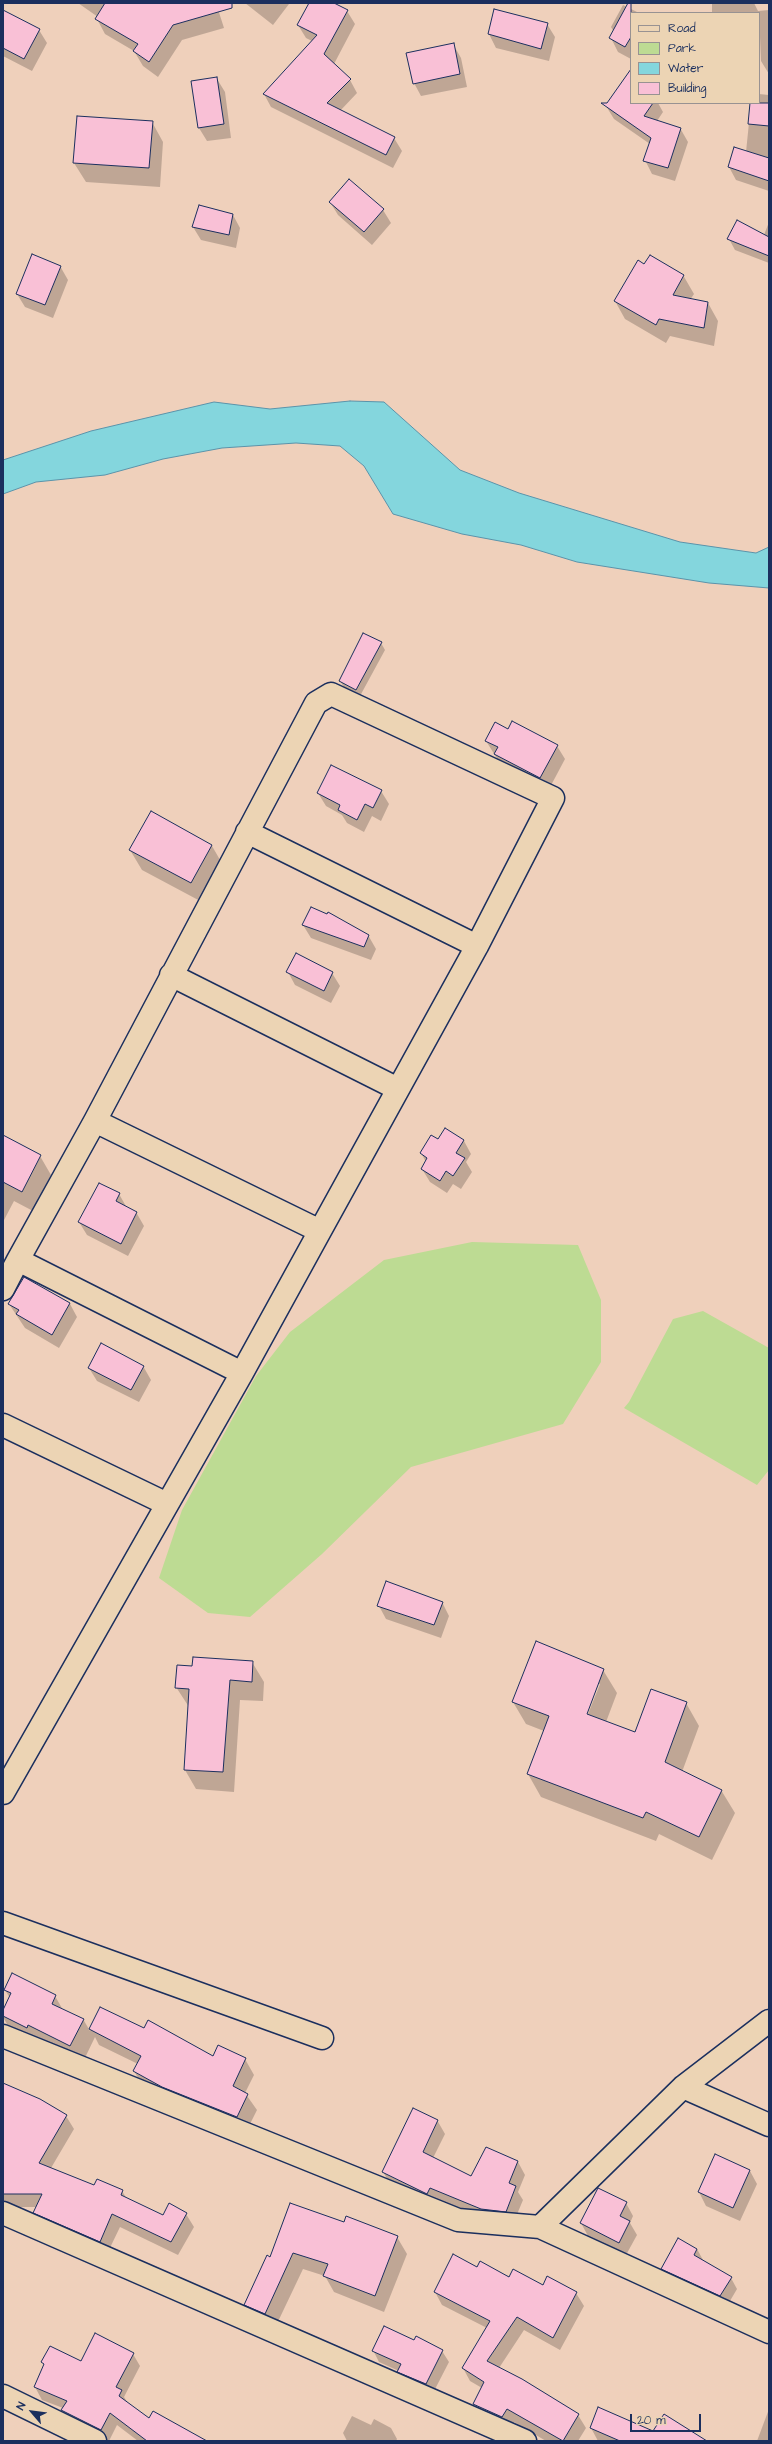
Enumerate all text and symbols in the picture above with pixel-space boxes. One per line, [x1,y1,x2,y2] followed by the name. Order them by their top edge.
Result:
[630,12,760,104] legend
[668,20,696,37] text: Road
[668,40,696,57] text: Park
[668,60,703,77] text: Water
[668,80,706,97] text: Building
[12,2392,52,2432] north arrow
[13,2400,29,2413] text: N
[632,2406,703,2432] scale bar
[637,2412,666,2429] text: 20 m

